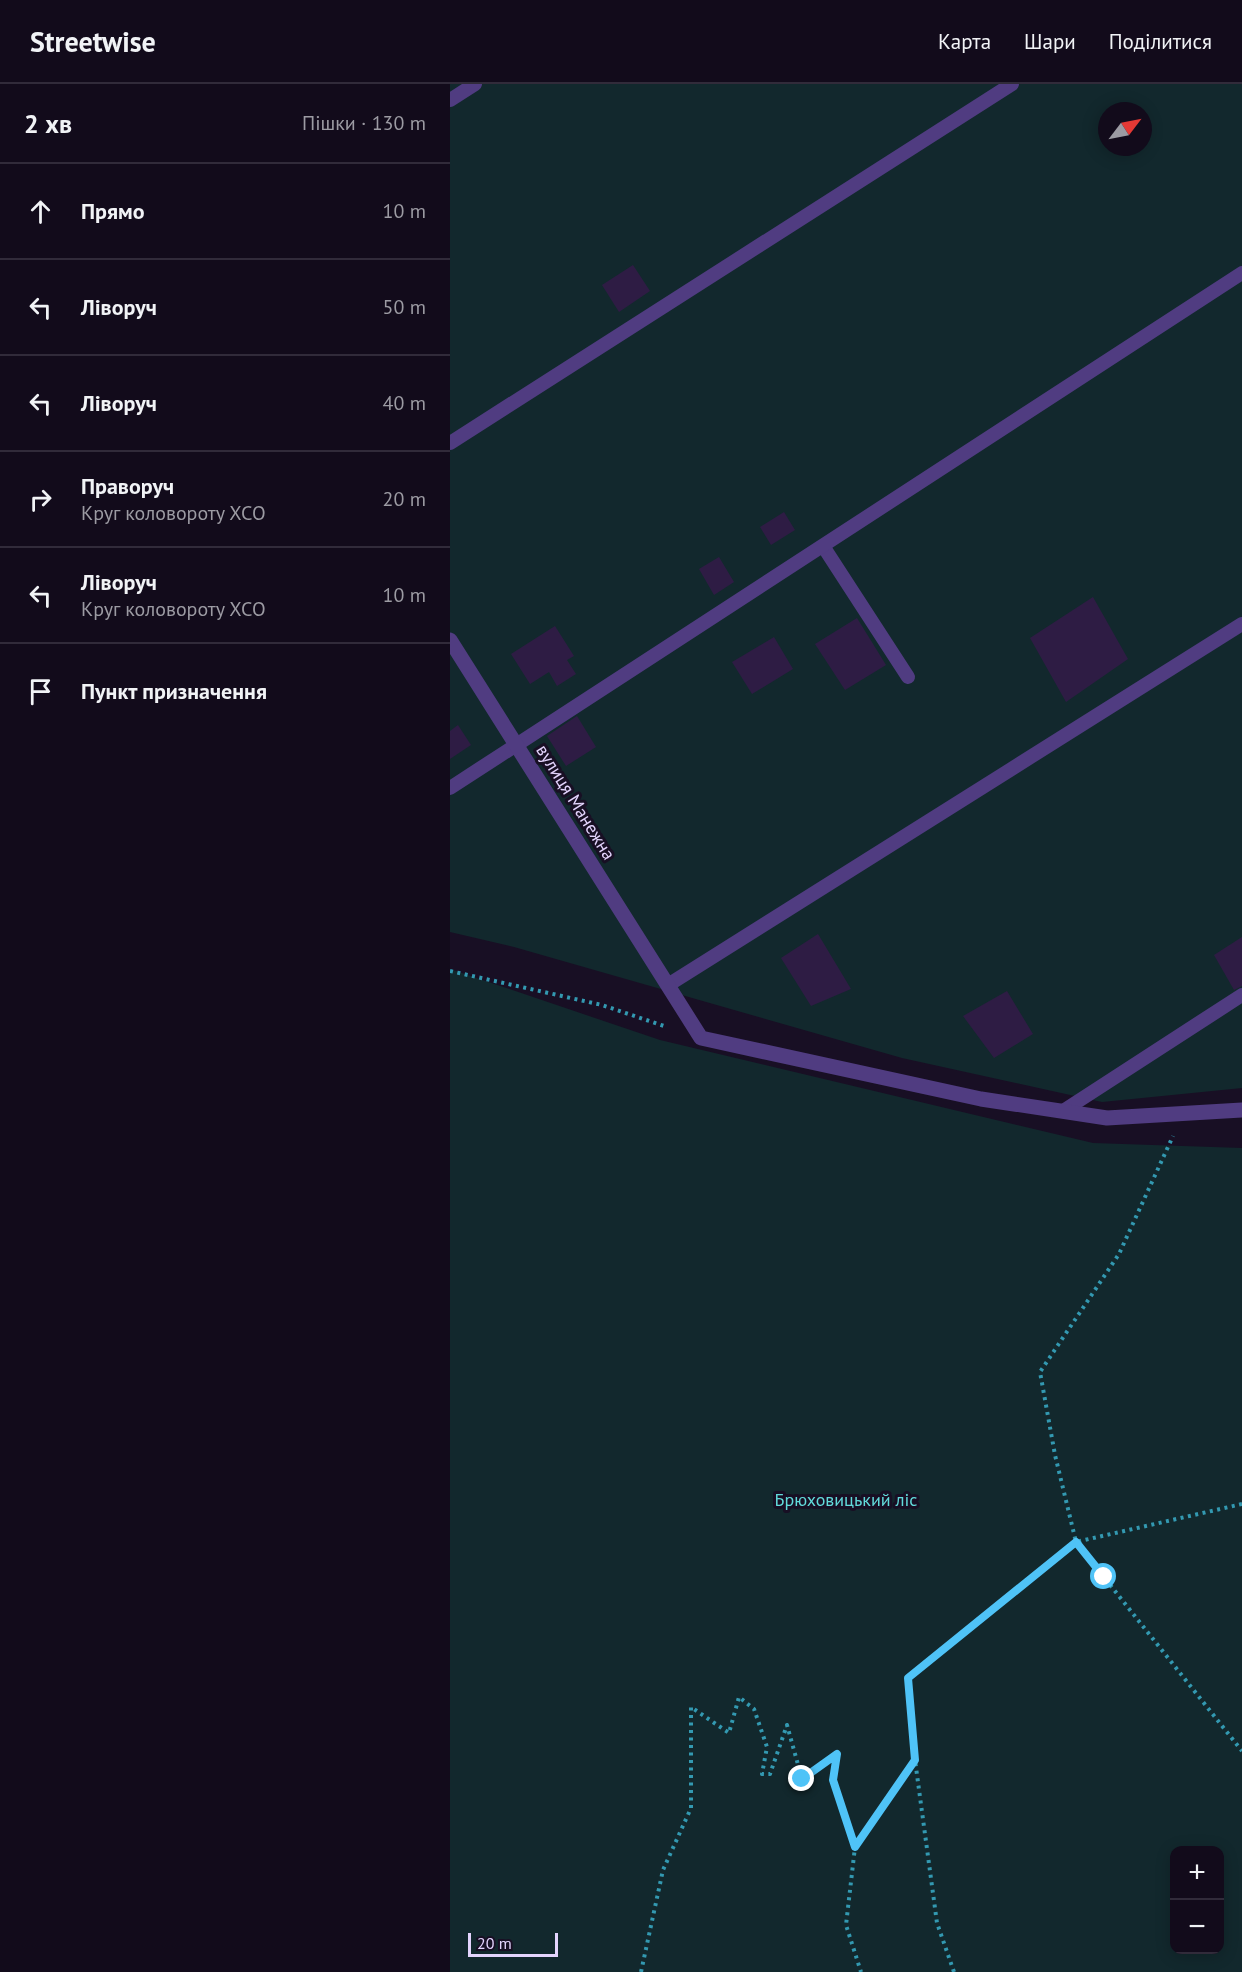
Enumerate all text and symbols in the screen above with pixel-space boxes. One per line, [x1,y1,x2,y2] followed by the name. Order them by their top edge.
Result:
[30,23,156,60] text: Streetwise
[938,28,991,55] text: Карта
[1024,28,1076,55] text: Шари
[1109,28,1212,55] text: Поділитися
[1098,102,1152,156] north arrow
[24,107,72,140] text: 2 хв
[302,110,426,136] text: Пішки · 130 m
[24,195,57,228] icon: ahead
[81,197,144,225] text: Прямо
[383,198,426,224] text: 10 m
[24,291,57,324] icon: left
[81,293,157,321] text: Ліворуч
[383,294,426,320] text: 50 m
[24,387,57,420] icon: left
[81,389,157,417] text: Ліворуч
[383,390,426,416] text: 40 m
[81,472,174,500] text: Праворуч
[24,483,57,516] icon: right
[383,486,426,512] text: 20 m
[81,500,266,526] text: Круг коловороту ХСО
[81,568,157,596] text: Ліворуч
[24,579,57,612] icon: left
[383,582,426,608] text: 10 m
[81,596,266,622] text: Круг коловороту ХСО
[24,675,57,708] icon: arrive
[81,677,267,705] text: Пункт призначення
[531,740,621,864] street label: вулиця Манежна
[775,1488,917,1511] park label: Брюховицький ліс
[1090,1563,1116,1589] route start
[788,1765,814,1791] route end
[1170,1846,1224,1954] map controls
[1170,1846,1224,1900] button: +
[1170,1900,1224,1954] button: −
[468,1930,558,1958] scale bar
[477,1933,512,1953] text: 20 m

